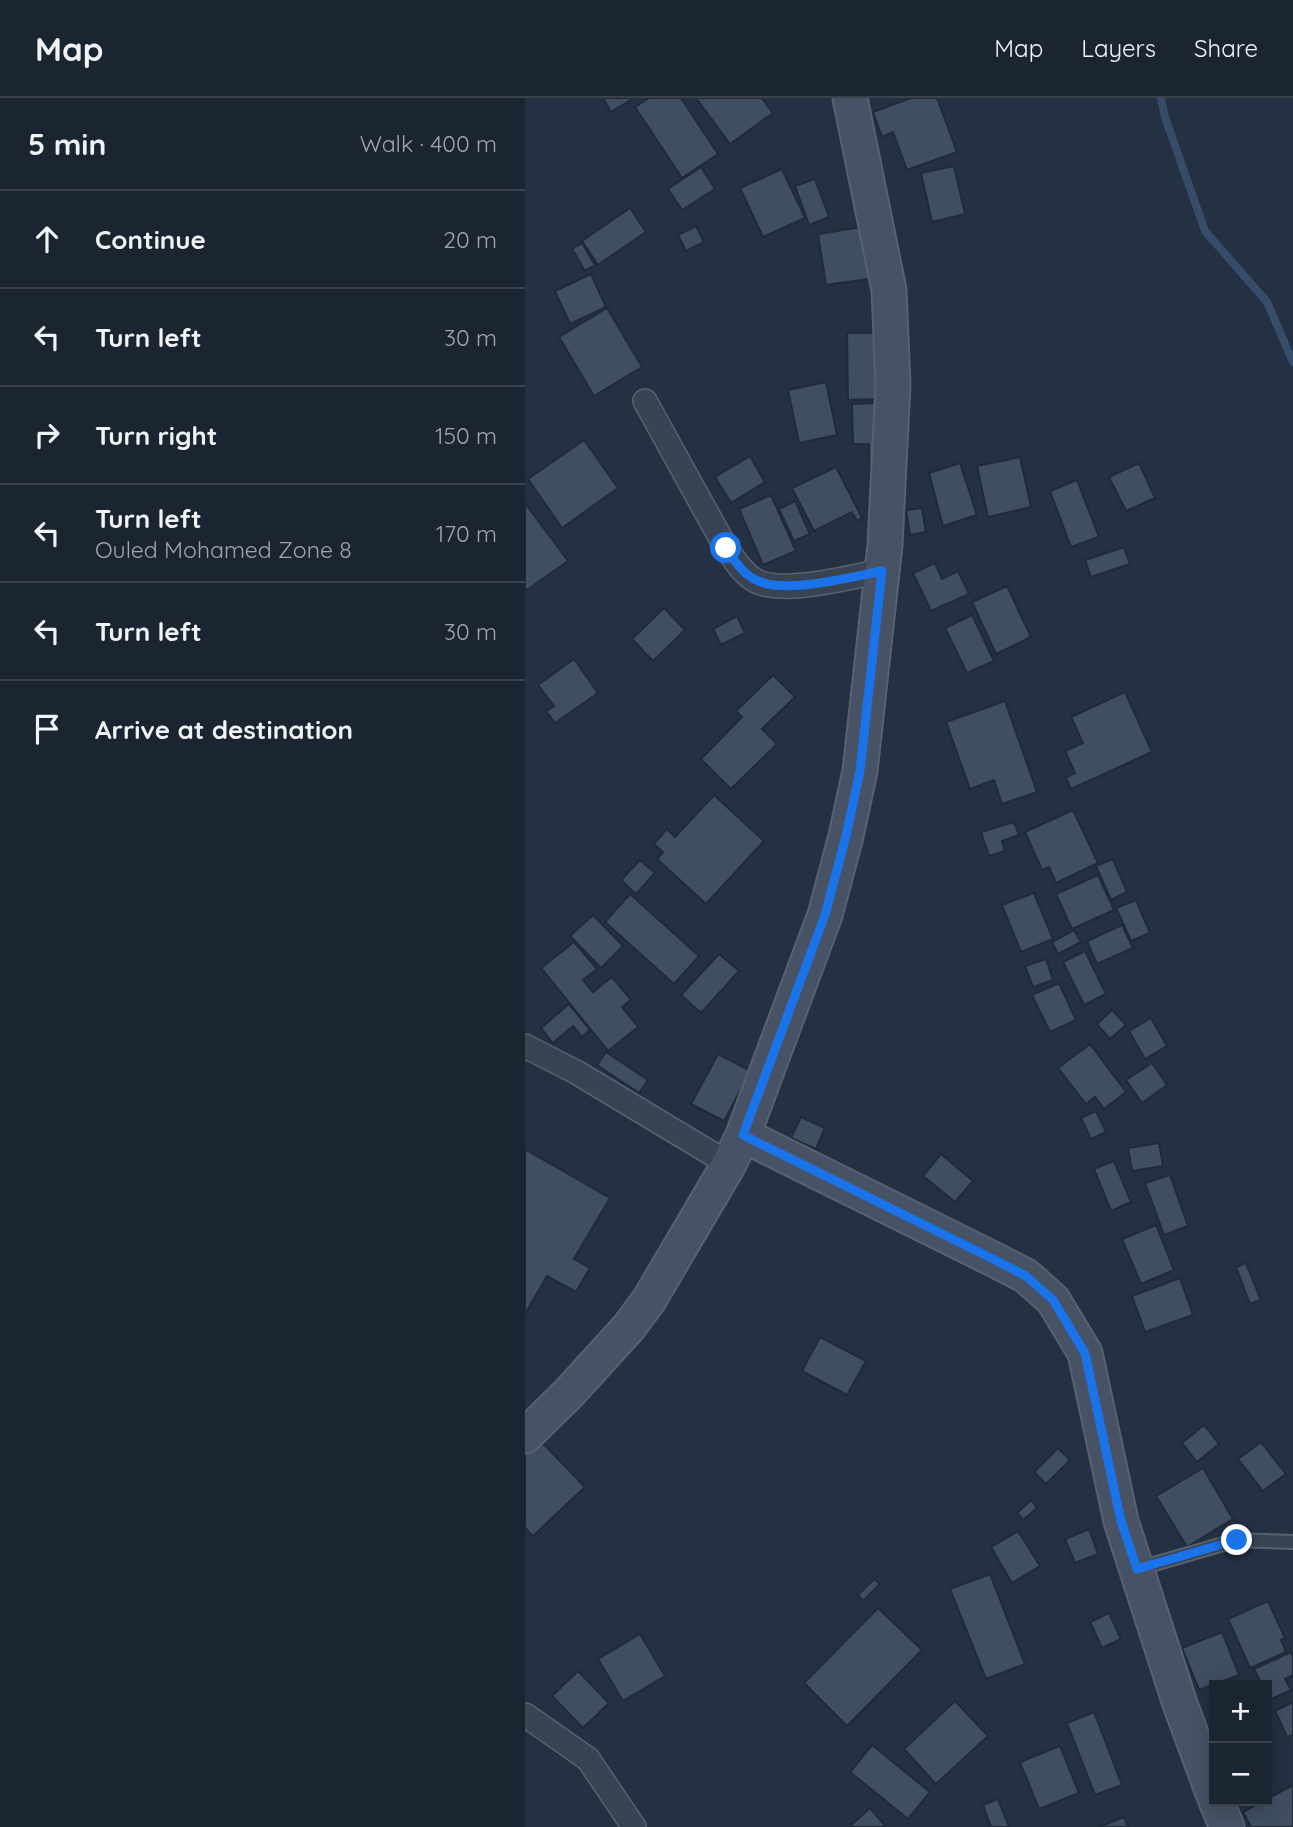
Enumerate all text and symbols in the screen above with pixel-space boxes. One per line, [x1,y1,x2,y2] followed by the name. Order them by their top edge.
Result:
[35,28,103,69] text: Map
[994,33,1043,63] text: Map
[1081,33,1156,63] text: Layers
[1194,33,1258,63] text: Share
[28,125,106,163] text: 5 min
[360,129,497,158] text: Walk · 400 m
[28,220,66,258] icon: ahead
[95,223,206,256] text: Continue
[443,225,497,254] text: 20 m
[28,318,66,356] icon: left
[95,321,202,354] text: Turn left
[444,323,497,352] text: 30 m
[28,416,66,454] icon: right
[95,419,217,452] text: Turn right
[435,421,497,450] text: 150 m
[95,502,202,535] text: Turn left
[28,514,66,552] icon: left
[436,519,497,548] text: 170 m
[710,532,741,563] route start
[95,535,352,564] text: Ouled Mohamed Zone 8
[28,612,66,650] icon: left
[95,615,202,648] text: Turn left
[444,617,497,646] text: 30 m
[28,710,66,748] icon: arrive
[95,713,353,746] text: Arrive at destination
[1221,1524,1252,1555] route end
[1209,1680,1272,1806] map controls
[1209,1680,1272,1743] button: +
[1209,1743,1272,1806] button: −

